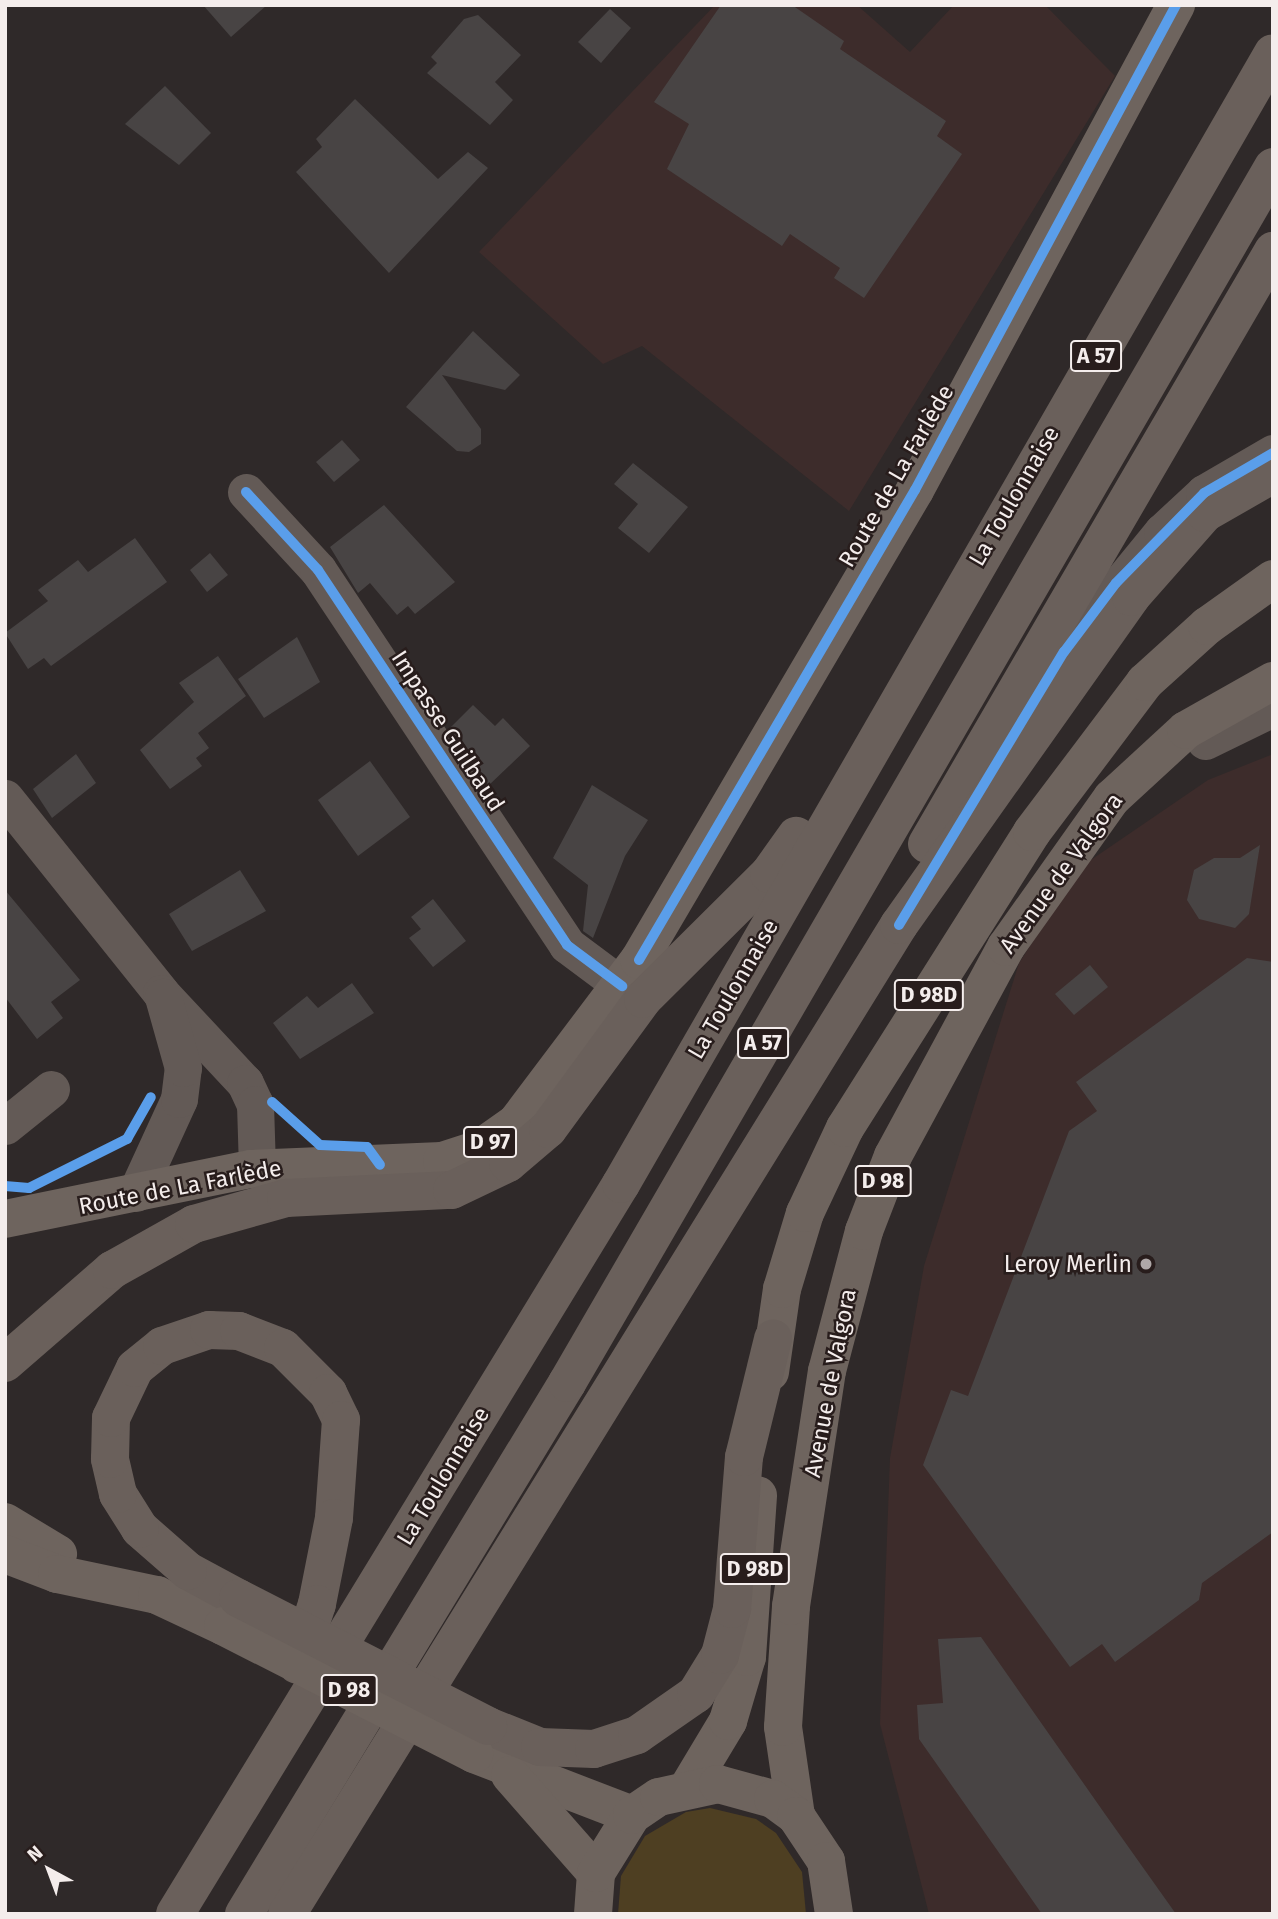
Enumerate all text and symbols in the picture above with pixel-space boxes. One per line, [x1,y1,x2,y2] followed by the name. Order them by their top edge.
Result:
[1070,338,1122,374] road number: A 57
[833,380,959,572] street label: Route de La Farlède
[963,421,1065,571] street label: La Toulonnaise
[386,645,510,817] street label: Impasse Guilbaud
[994,788,1128,958] street label: Avenue de Valgora
[682,914,784,1064] street label: La Toulonnaise
[892,978,966,1012] road number: D 98D
[737,1026,789,1060] road number: A 57
[462,1124,518,1160] road number: D 97
[76,1154,284,1220] street label: Route de La Farlède
[853,1164,913,1198] road number: D 98
[1004,1250,1132,1278] place label: Leroy Merlin
[1138,1256,1154,1272] marker: Leroy Merlin
[798,1286,862,1480] street label: Avenue de Valgora
[391,1402,495,1550] street label: La Toulonnaise
[718,1552,792,1586] road number: D 98D
[319,1672,379,1708] road number: D 98
[14,1835,84,1905] north arrow
[23,1841,47,1867] text: N

